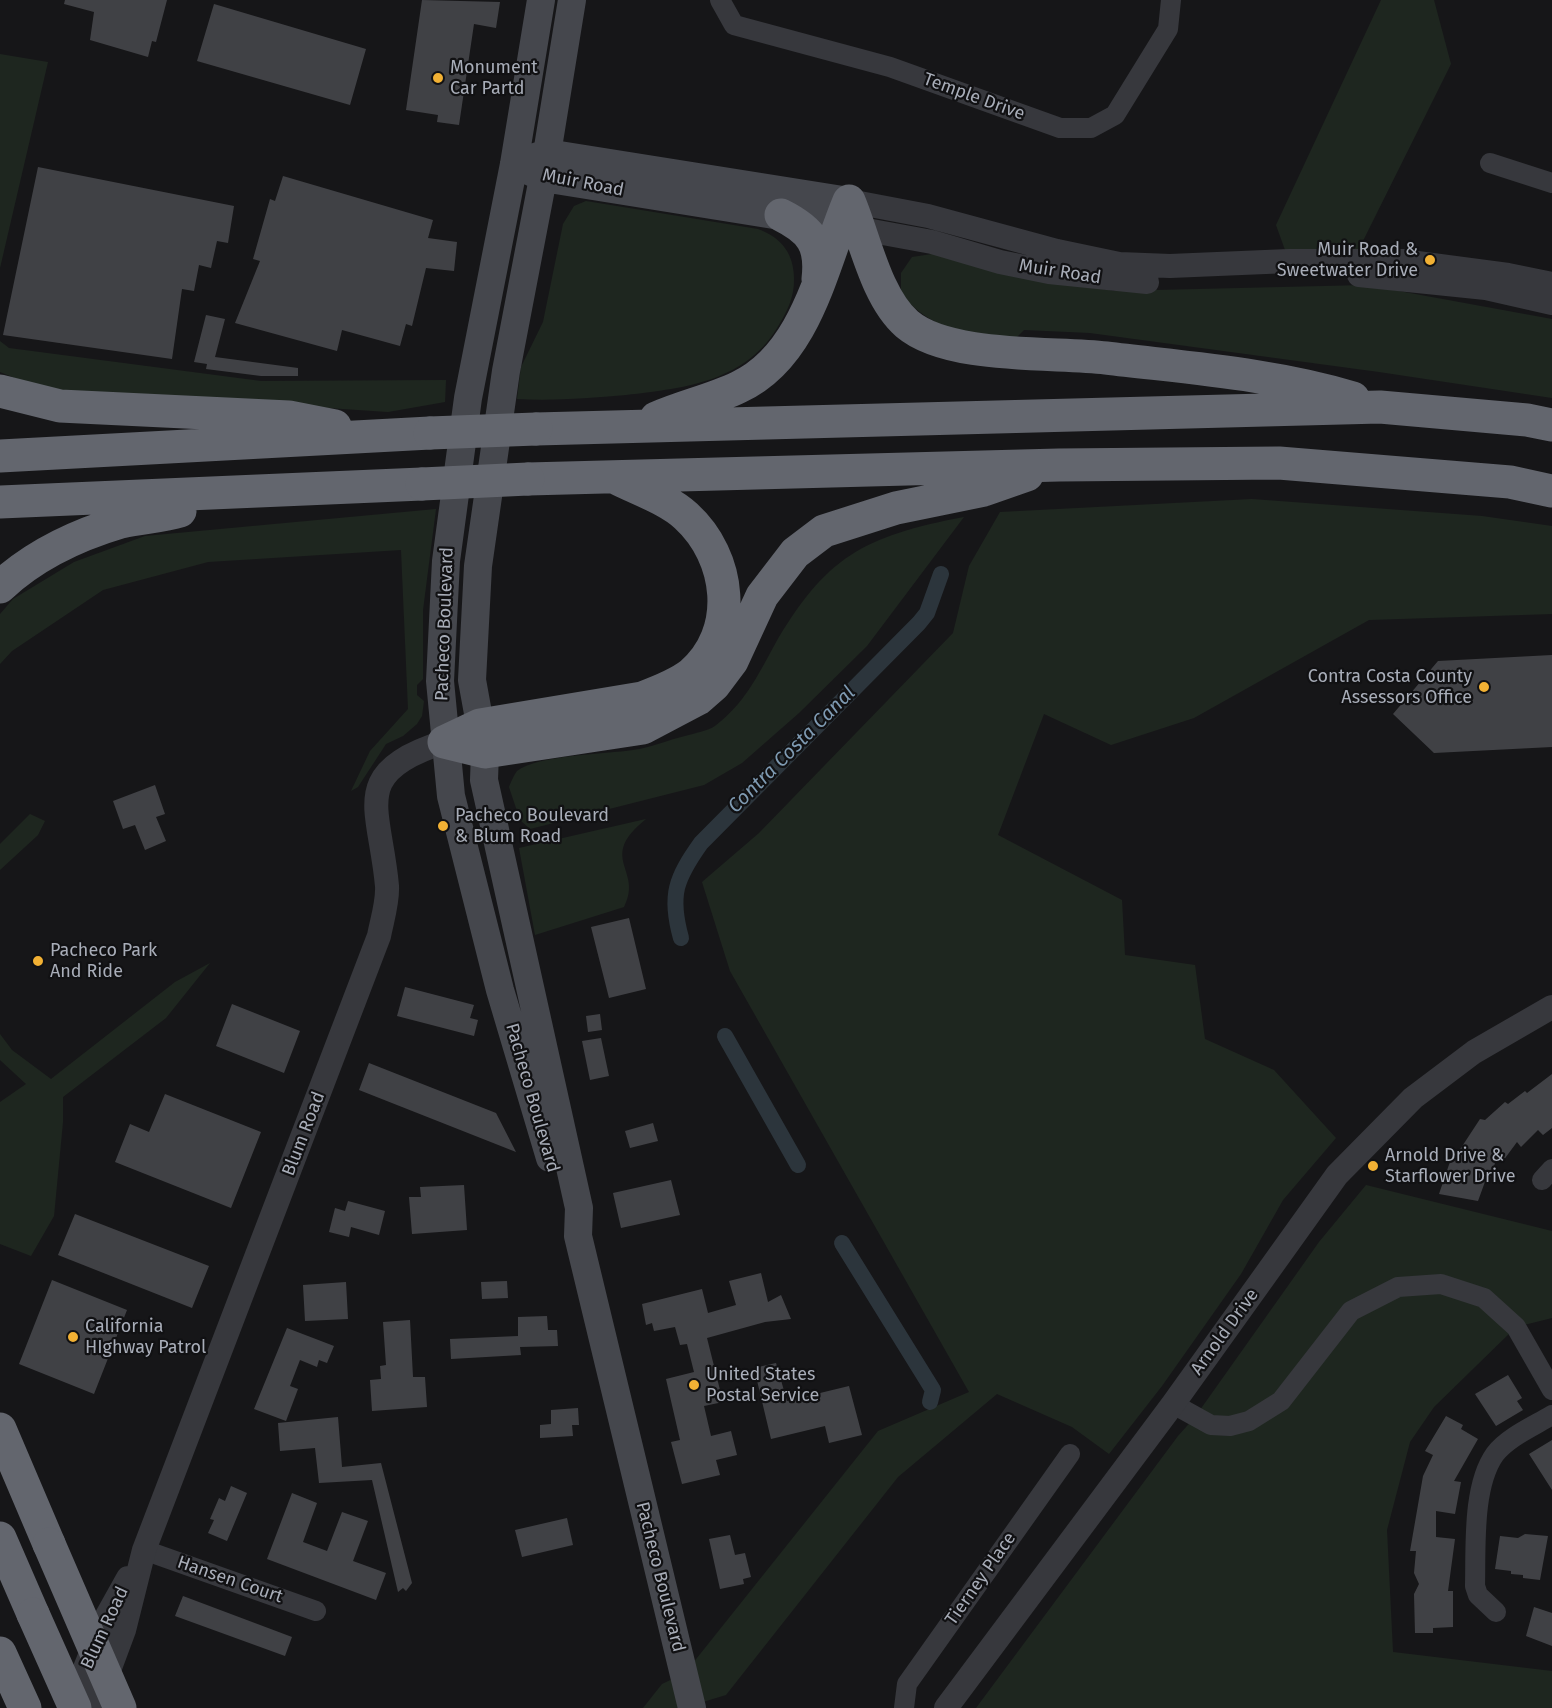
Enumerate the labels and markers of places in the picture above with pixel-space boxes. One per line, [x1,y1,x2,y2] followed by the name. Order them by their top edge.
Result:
[450,57,538,100] place label: Monument Car Partd
[431,71,445,85] marker: Monument Car Partd
[1277,239,1418,282] place label: Muir Road & Sweetwater Drive
[1423,253,1437,267] marker: Muir Road & Sweetwater Drive
[1308,666,1472,708] place label: Contra Costa County Assessors Office
[1477,680,1491,694] marker: Contra Costa County Assessors Office
[455,805,609,848] place label: Pacheco Boulevard & Blum Road
[436,819,450,833] marker: Pacheco Boulevard & Blum Road
[50,940,157,982] place label: Pacheco Park And Ride
[31,954,45,968] marker: Pacheco Park And Ride
[1385,1145,1516,1188] place label: Arnold Drive & Starflower Drive
[1366,1159,1380,1173] marker: Arnold Drive & Starflower Drive
[85,1316,206,1358] place label: California HIghway Patrol
[66,1330,80,1344] marker: California HIghway Patrol
[706,1364,819,1406] place label: United States Postal Service
[687,1378,701,1392] marker: United States Postal Service

